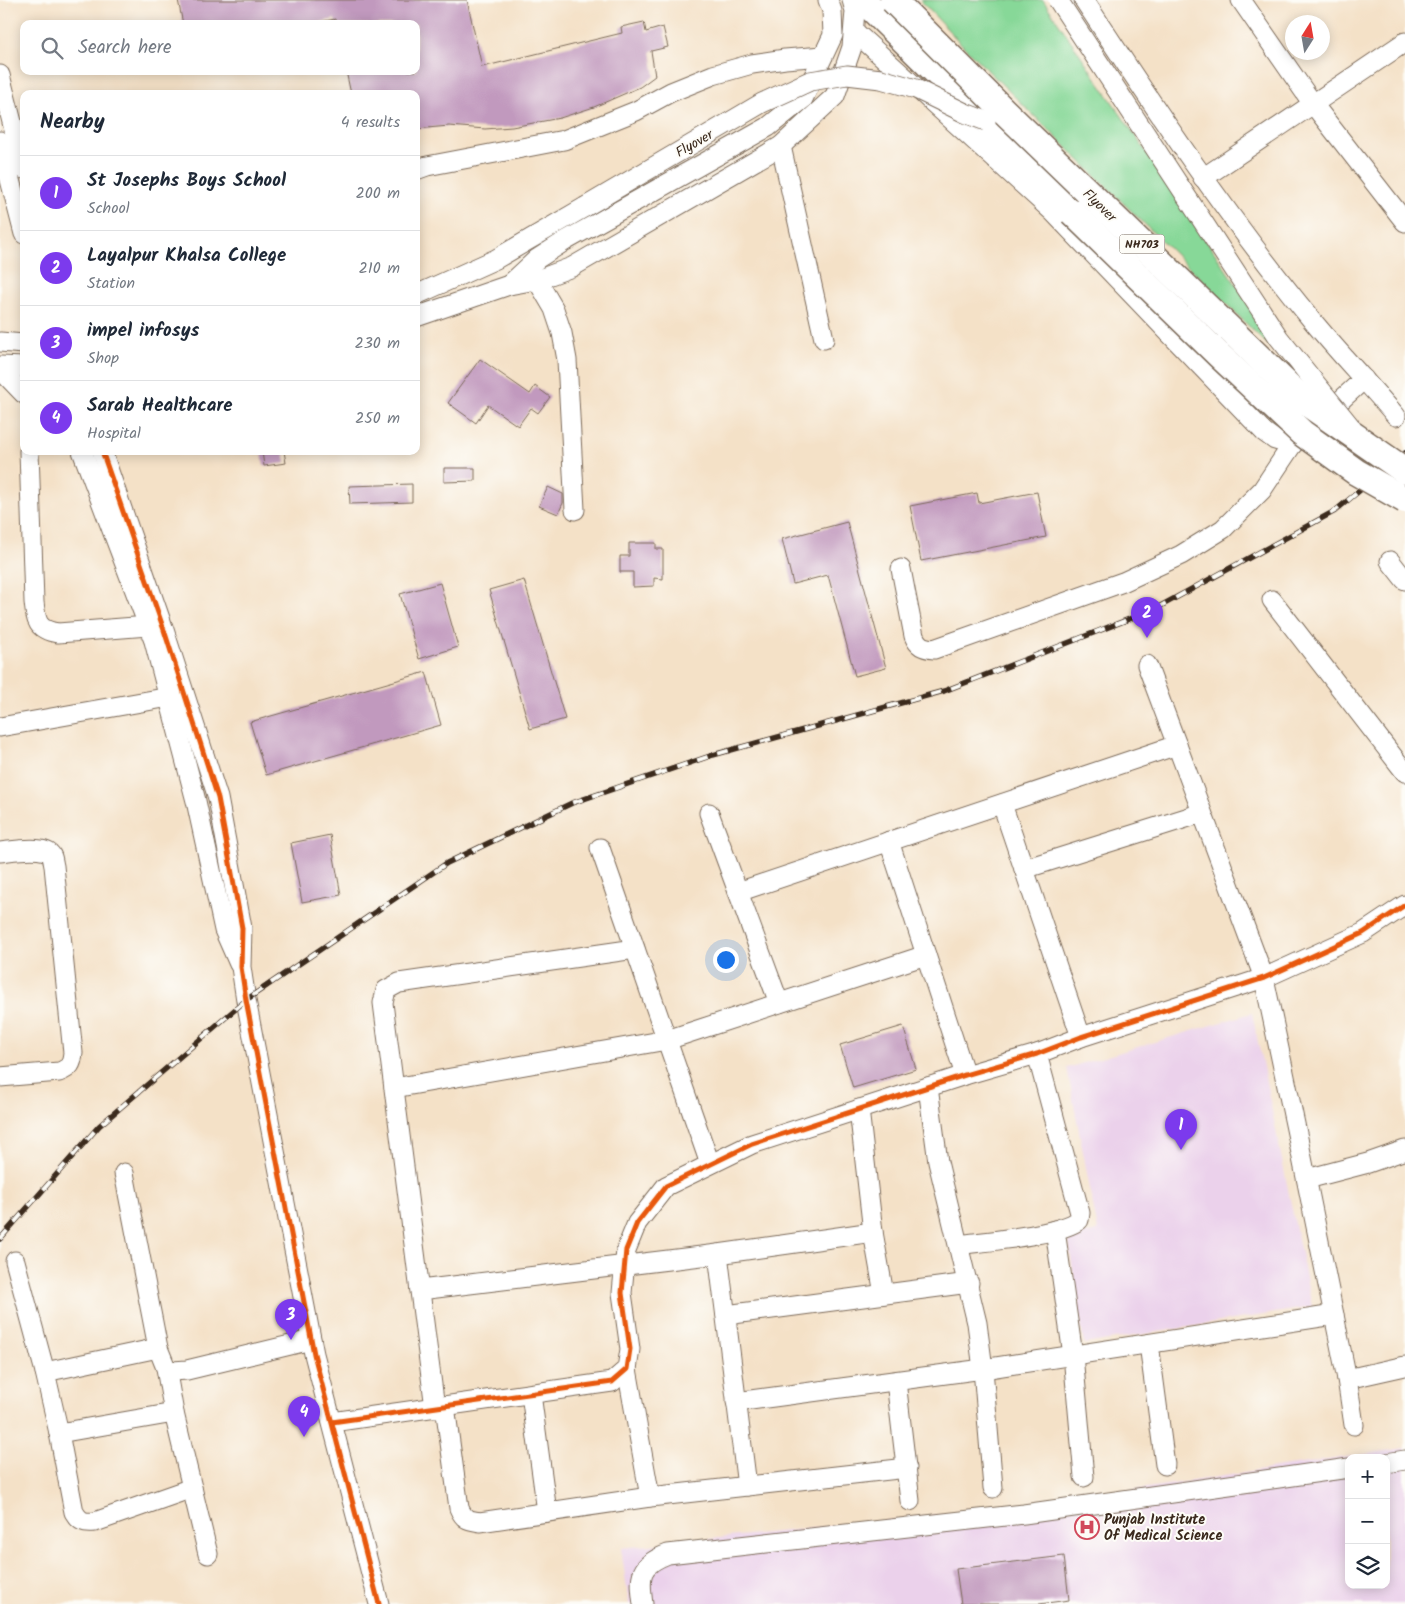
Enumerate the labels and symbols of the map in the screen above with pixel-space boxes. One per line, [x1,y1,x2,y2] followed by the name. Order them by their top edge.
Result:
[1285,15,1330,60] north arrow
[671,124,719,164] street label: Flyover
[1077,184,1122,229] street label: Flyover
[1120,234,1164,253] road number: NH703
[1131,597,1163,638] pin: 2
[713,947,739,973] your location
[1165,1109,1197,1150] pin: 1
[275,1299,307,1340] pin: 3
[288,1396,320,1437] pin: 4
[1104,1509,1222,1547] place label: Punjab Institute Of Medical Science
[1074,1514,1100,1540] hospital icon: Punjab Institute Of Medical Science

